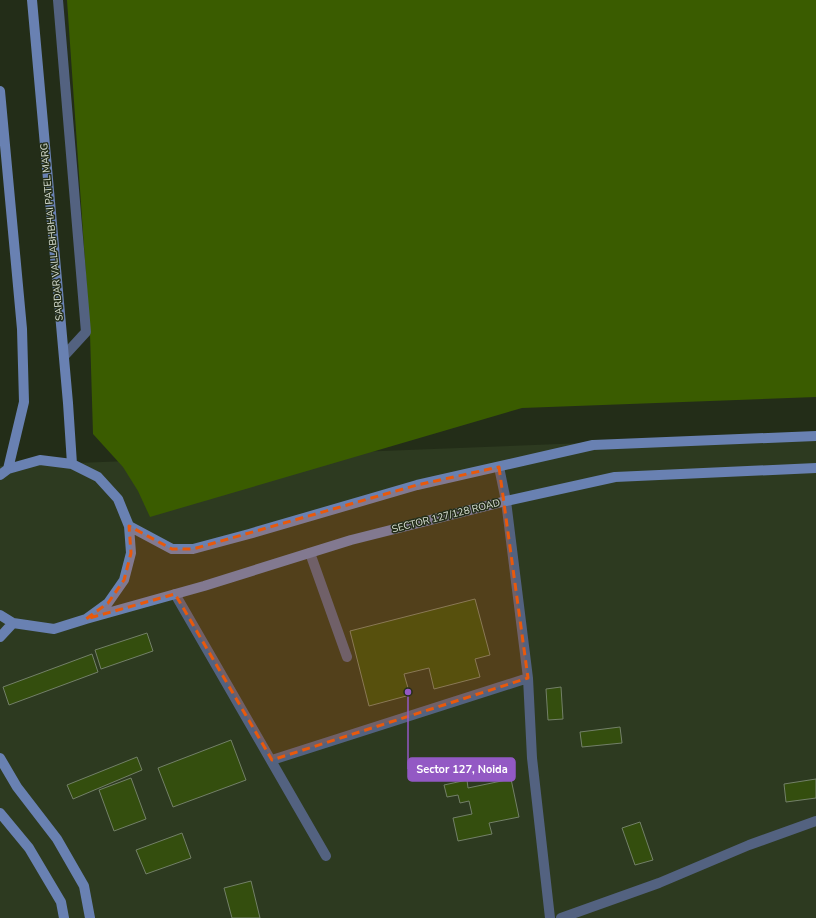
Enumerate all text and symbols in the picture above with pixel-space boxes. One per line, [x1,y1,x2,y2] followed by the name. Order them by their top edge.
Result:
[37,143,67,321] street label: SARDAR VALLABHBHAI PATEL MARG
[390,496,502,536] street label: SECTOR 127/128 ROAD
[408,758,515,781] callout: Sector 127, Noida
[416,762,508,777] text: Sector 127, Noida

